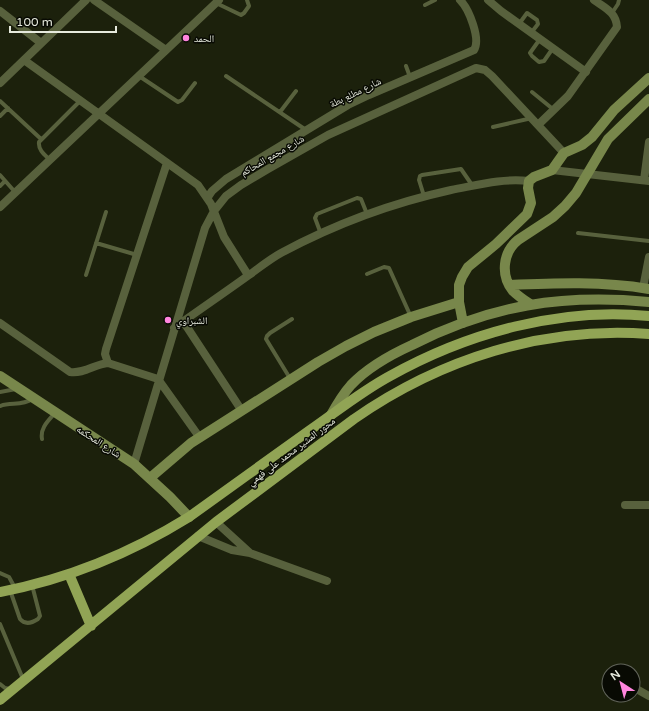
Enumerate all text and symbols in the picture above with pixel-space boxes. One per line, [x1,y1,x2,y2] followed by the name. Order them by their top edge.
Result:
[10,8,116,34] scale bar
[16,15,53,29] text: 100 m
[181,33,191,43] marker: الحمد
[194,33,214,45] place label: الحمد
[328,75,384,111] street label: شارع مطلع بطة
[238,133,307,180] street label: شارع مجمع المحاكم
[163,315,173,325] marker: الشبراوي
[176,315,207,329] place label: الشبراوي
[245,415,339,490] street label: محور المشير محمد على فهمي
[74,423,123,461] street label: شارع المحكمه
[601,663,641,703] north arrow
[608,667,623,683] text: N

